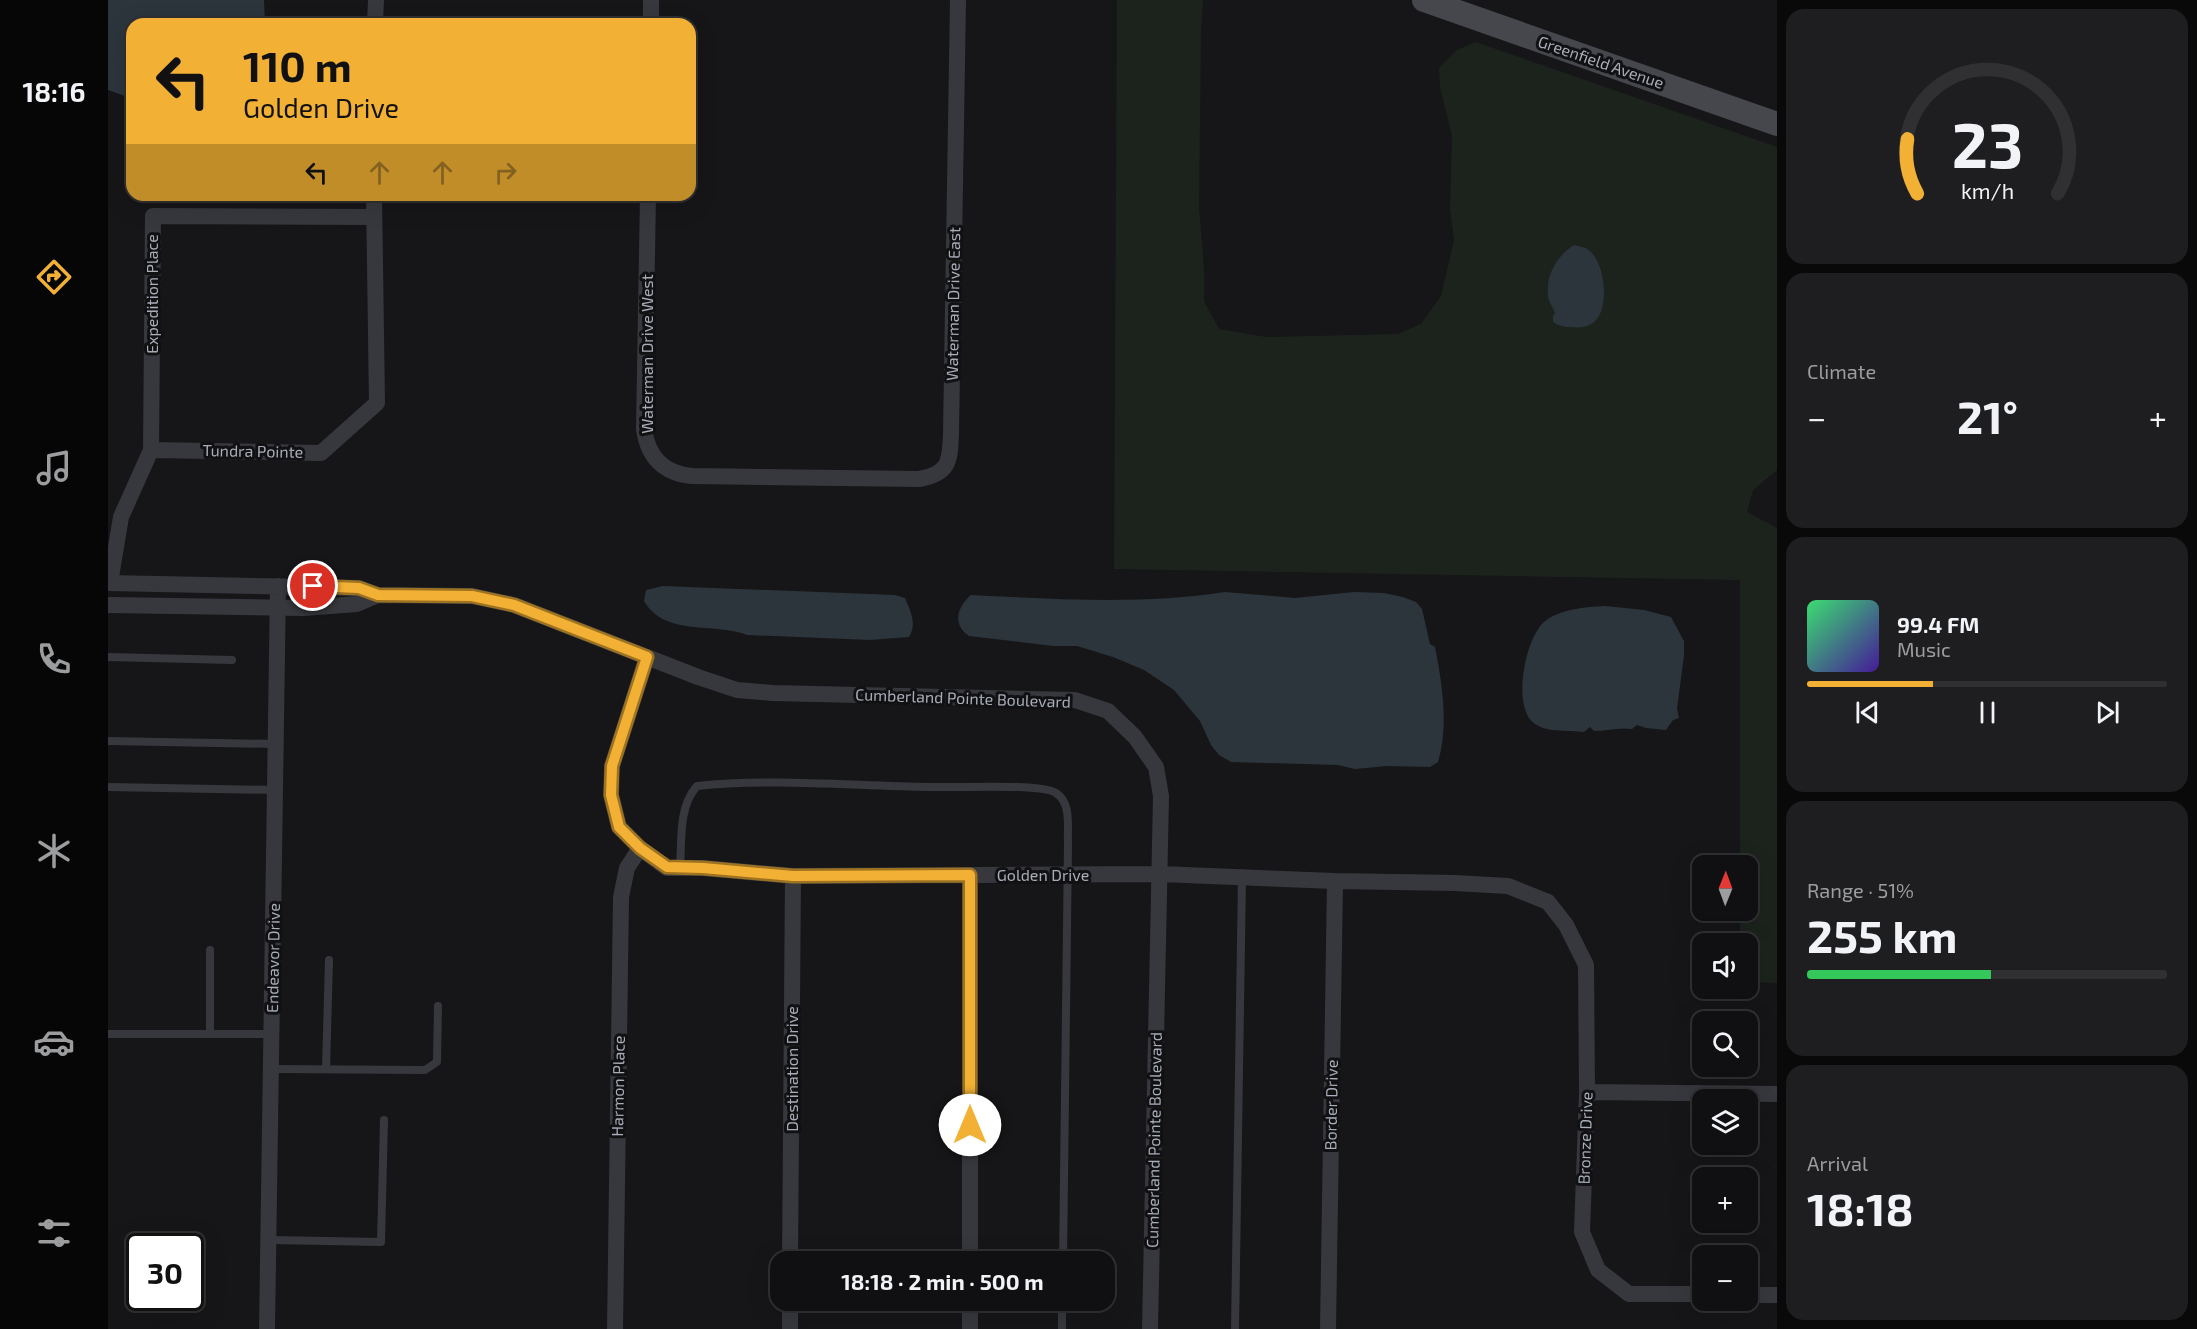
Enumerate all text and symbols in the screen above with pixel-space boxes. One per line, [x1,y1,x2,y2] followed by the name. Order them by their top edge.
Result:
[1536,31,1667,92] street label: Greenfield Avenue
[243,40,352,90] text: 110 m
[144,42,222,120] icon: left
[22,75,86,107] text: 18:16
[243,91,399,123] text: Golden Drive
[1951,106,2023,181] text: 23
[300,156,333,189] icon: left
[363,156,396,189] icon: ahead
[426,156,459,189] icon: ahead
[489,156,522,189] icon: right
[1960,178,2014,203] text: km/h
[942,227,963,381] street label: Waterman Drive East
[142,234,161,354] street label: Expedition Place
[33,256,75,298] icon: directions
[637,274,656,434] street label: Waterman Drive West
[1807,359,1876,383] text: Climate
[1957,389,2018,443] text: 21°
[1807,397,1826,437] text: −
[2149,397,2167,437] text: +
[203,440,303,461] street label: Tundra Pointe
[33,447,75,489] icon: music
[287,560,338,611] pin
[296,569,329,602] icon: arrive
[1897,611,1979,637] text: 99.4 FM
[1897,637,1951,661] text: Music
[33,638,75,680] icon: phone
[855,684,1071,711] street label: Cumberland Pointe Boulevard
[1851,696,1884,729] icon: previous
[1971,696,2004,729] icon: pause
[2091,696,2124,729] icon: next
[33,830,75,872] icon: climate
[1692,855,1758,921] north arrow
[1692,855,1758,1311] map controls
[997,865,1089,884] street label: Golden Drive
[1807,878,1914,902] text: Range · 51%
[262,903,283,1013] street label: Endeavor Drive
[1807,908,1957,962] text: 255 km
[1692,933,1758,999] button: sound
[782,1006,801,1132] street label: Destination Drive
[1692,1011,1758,1077] button: search
[33,1021,75,1063] icon: car
[1142,1032,1165,1248] street label: Cumberland Pointe Boulevard
[607,1035,628,1137] street label: Harmon Place
[1320,1060,1341,1150] street label: Border Drive
[1692,1089,1758,1155] button: layers
[1573,1091,1596,1185] street label: Bronze Drive
[938,1093,1002,1157] position arrow
[1807,1151,1868,1175] text: Arrival
[1692,1167,1758,1233] button: +
[1807,1181,1914,1235] text: 18:18
[33,1212,75,1254] icon: filters
[126,1233,204,1311] speed limit sign: 30
[1692,1245,1758,1311] button: −
[841,1268,1044,1294] text: 18:18 · 2 min · 500 m

